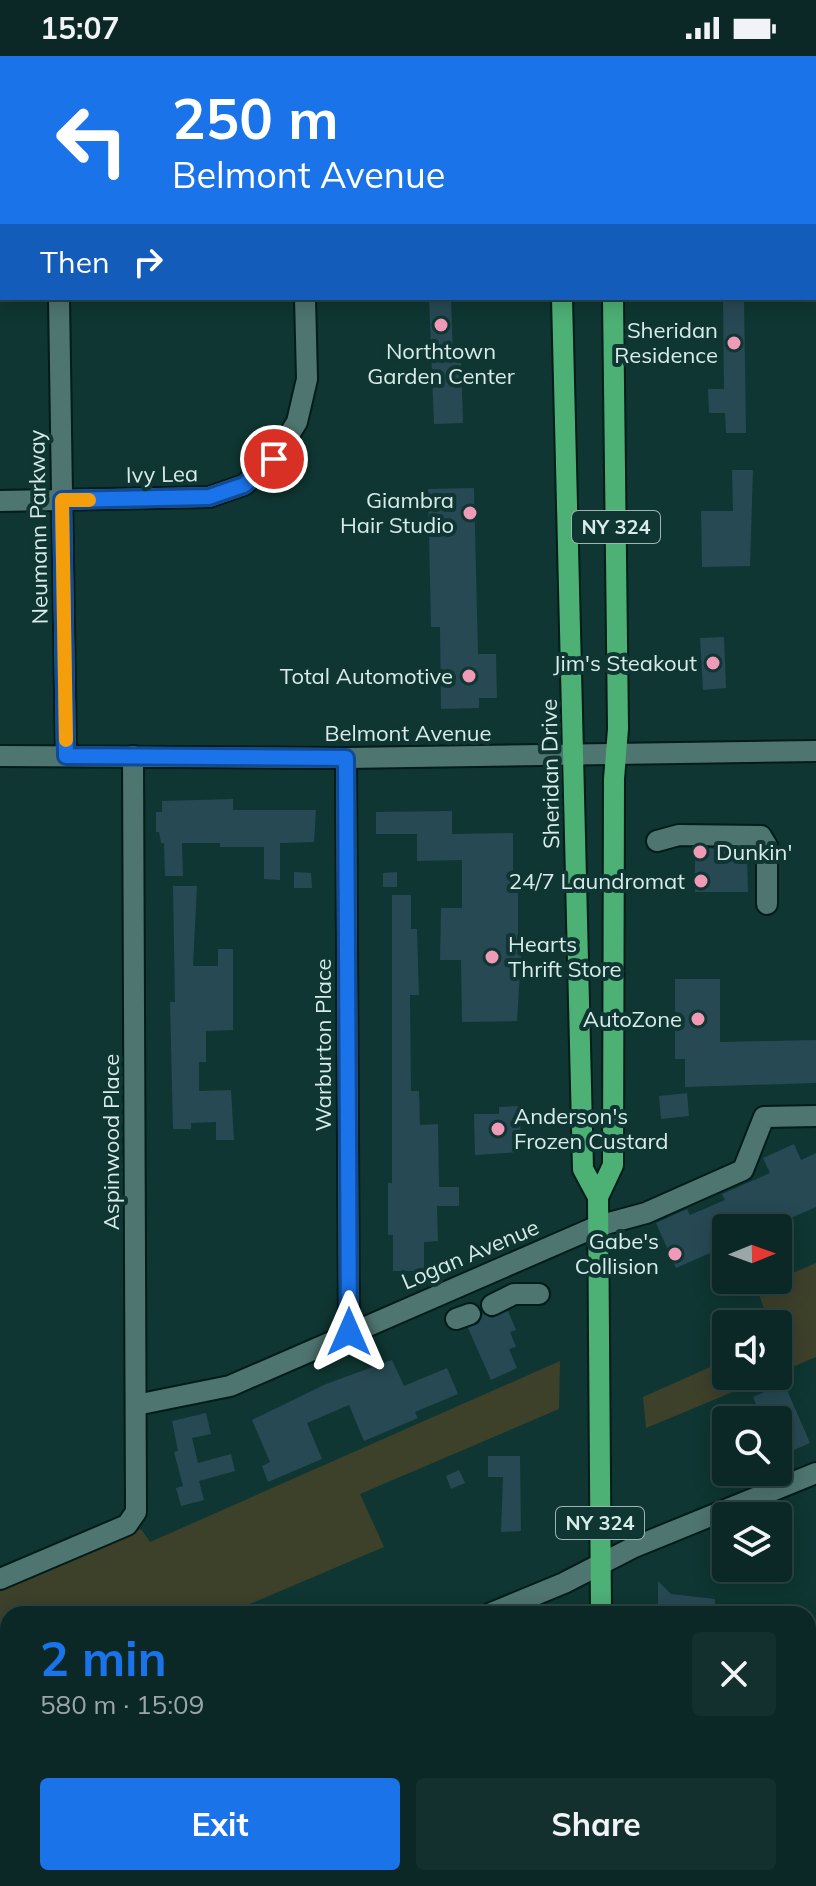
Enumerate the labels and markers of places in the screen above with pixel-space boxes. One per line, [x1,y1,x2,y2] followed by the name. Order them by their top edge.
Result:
[432,316,450,334] marker: Northtown Garden Center
[614,316,718,369] place label: Sheridan Residence
[725,334,743,352] marker: Sheridan Residence
[367,337,515,390] place label: Northtown Garden Center
[240,425,308,493] pin
[340,486,454,539] place label: Giambra Hair Studio
[461,504,479,522] marker: Giambra Hair Studio
[553,649,697,677] place label: Jim's Steakout
[704,654,722,672] marker: Jim's Steakout
[280,662,453,690] place label: Total Automotive
[460,667,478,685] marker: Total Automotive
[716,838,792,866] place label: Dunkin'
[691,843,709,861] marker: Dunkin'
[509,867,685,895] place label: 24/7 Laundromat
[692,872,710,890] marker: 24/7 Laundromat
[508,930,621,983] place label: Hearts Thrift Store
[483,948,501,966] marker: Hearts Thrift Store
[583,1005,682,1033] place label: AutoZone
[689,1010,707,1028] marker: AutoZone
[514,1102,668,1155] place label: Anderson's Frozen Custard
[489,1120,507,1138] marker: Anderson's Frozen Custard
[575,1227,659,1280] place label: Gabe's Collision
[666,1245,684,1263] marker: Gabe's Collision

